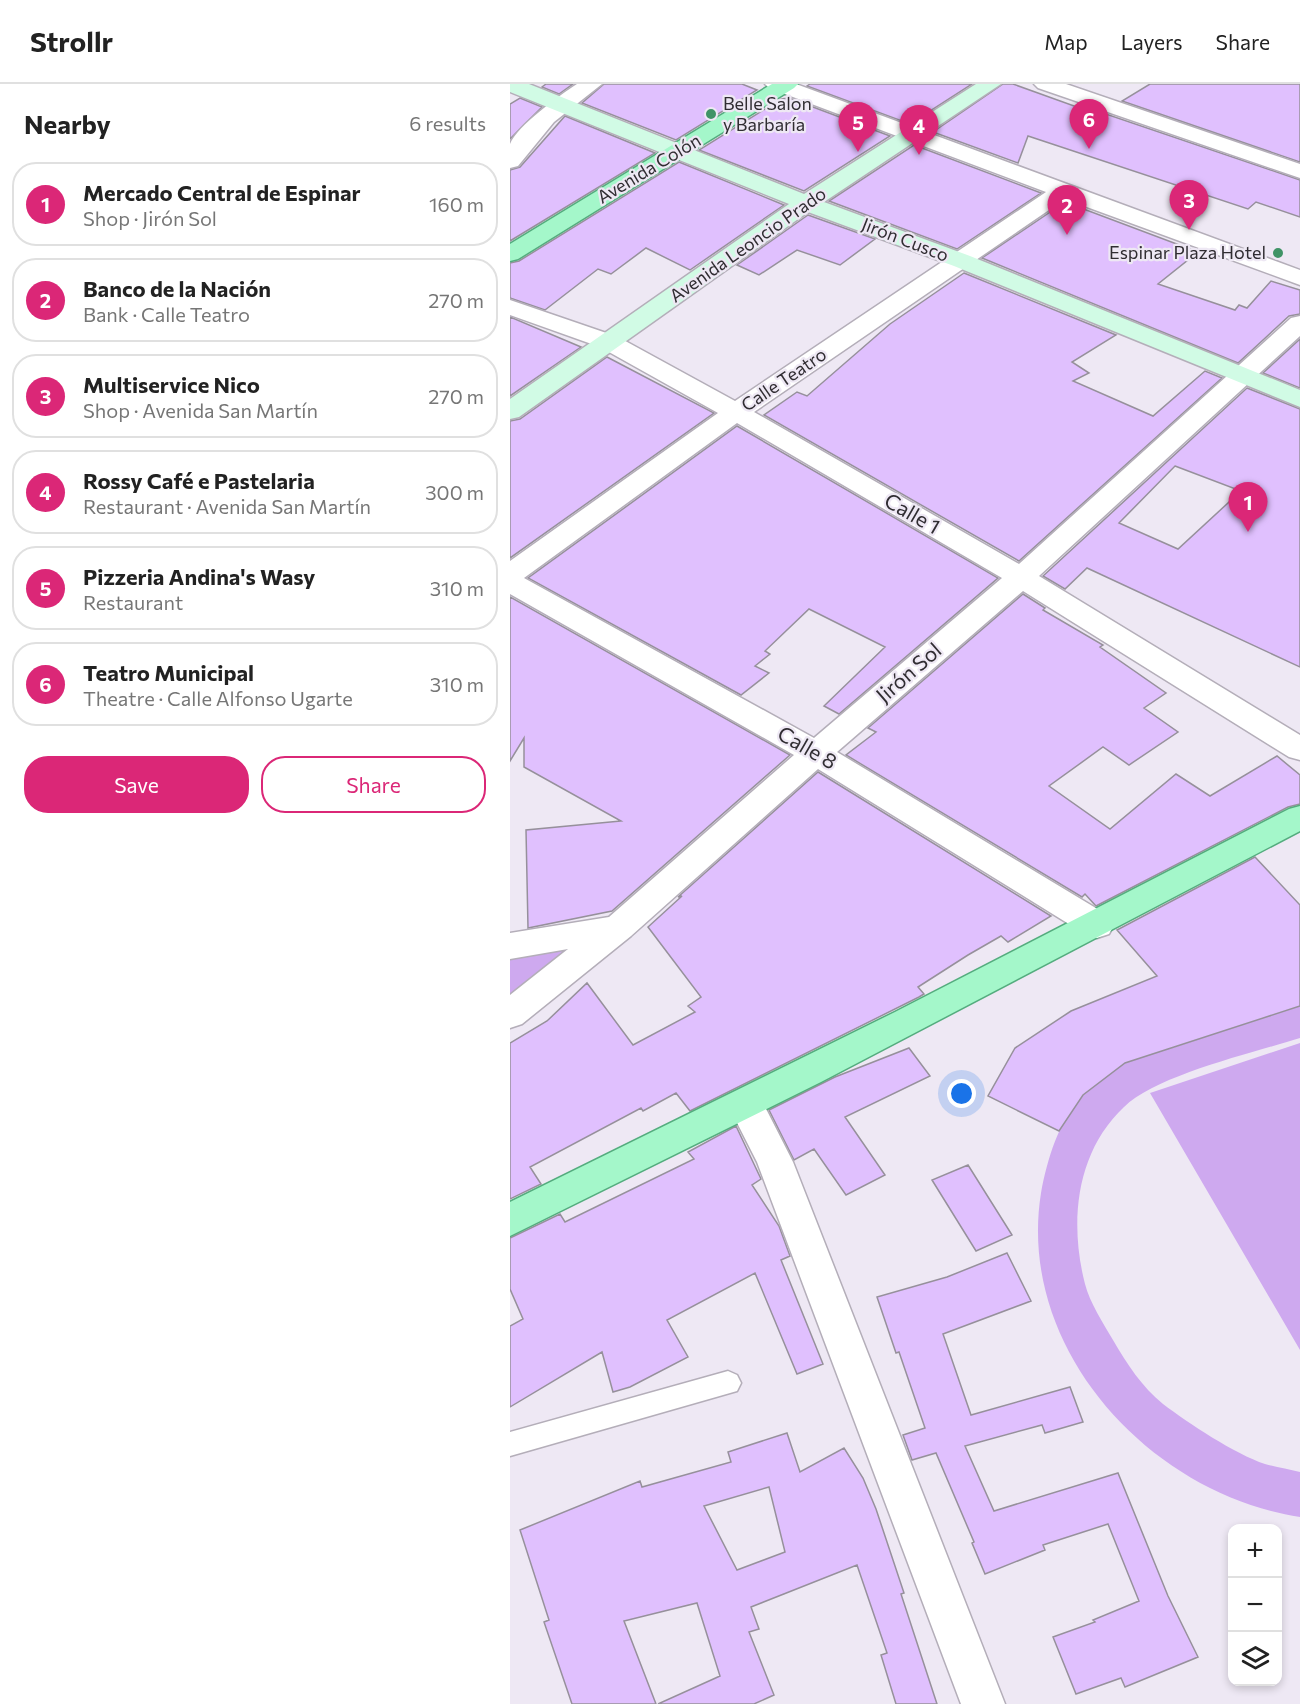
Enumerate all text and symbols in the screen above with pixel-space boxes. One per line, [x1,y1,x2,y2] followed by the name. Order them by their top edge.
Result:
[30,24,113,58] text: Strollr
[1044,29,1088,54] text: Map
[1121,29,1183,54] text: Layers
[1216,29,1270,54] text: Share
[723,92,812,135] place label: Belle Salon y Barbaría
[1070,100,1108,149] pin: 6
[838,103,878,152] pin: 5
[900,106,938,155] pin: 4
[704,107,718,121] marker: Belle Salon y Barbaría
[24,108,111,139] text: Nearby
[409,111,486,135] text: 6 results
[593,129,704,208] street label: Avenida Colón
[83,179,361,206] text: Mercado Central de Espinar
[1170,180,1208,230] pin: 3
[665,182,830,306] street label: Avenida Leoncio Prado
[1048,186,1086,235] pin: 2
[41,192,50,216] text: 1
[429,192,484,216] text: 160 m
[83,206,217,230] text: Shop · Jirón Sol
[859,212,952,266] street label: Jirón Cusco
[1109,241,1266,263] place label: Espinar Plaza Hotel
[1271,246,1285,260] marker: Espinar Plaza Hotel
[83,275,271,302] text: Banco de la Nación
[40,288,51,312] text: 2
[428,288,484,312] text: 270 m
[83,302,250,326] text: Bank · Calle Teatro
[737,343,830,416] street label: Calle Teatro
[83,371,260,398] text: Multiservice Nico
[40,384,51,408] text: 3
[428,384,484,408] text: 270 m
[83,398,318,422] text: Shop · Avenida San Martín
[83,467,315,494] text: Rossy Café e Pastelaria
[39,480,52,504] text: 4
[425,480,484,504] text: 300 m
[1228,482,1268,532] pin: 1
[880,487,945,539] street label: Calle 1
[83,494,371,518] text: Restaurant · Avenida San Martín
[83,563,315,590] text: Pizzeria Andina's Wasy
[40,576,51,600] text: 5
[430,576,484,600] text: 310 m
[83,590,183,614] text: Restaurant
[870,637,946,707] street label: Jirón Sol
[83,659,254,686] text: Teatro Municipal
[39,672,52,696] text: 6
[430,672,484,696] text: 310 m
[83,686,353,710] text: Theatre · Calle Alfonso Ugarte
[774,720,842,773] street label: Calle 8
[24,756,249,813] button: Save
[261,756,486,813] button: Share
[947,1079,976,1108] your location
[1228,1524,1282,1686] map controls
[1228,1524,1282,1578] button: +
[1228,1578,1282,1632] button: −
[1228,1632,1282,1686] button: layers

